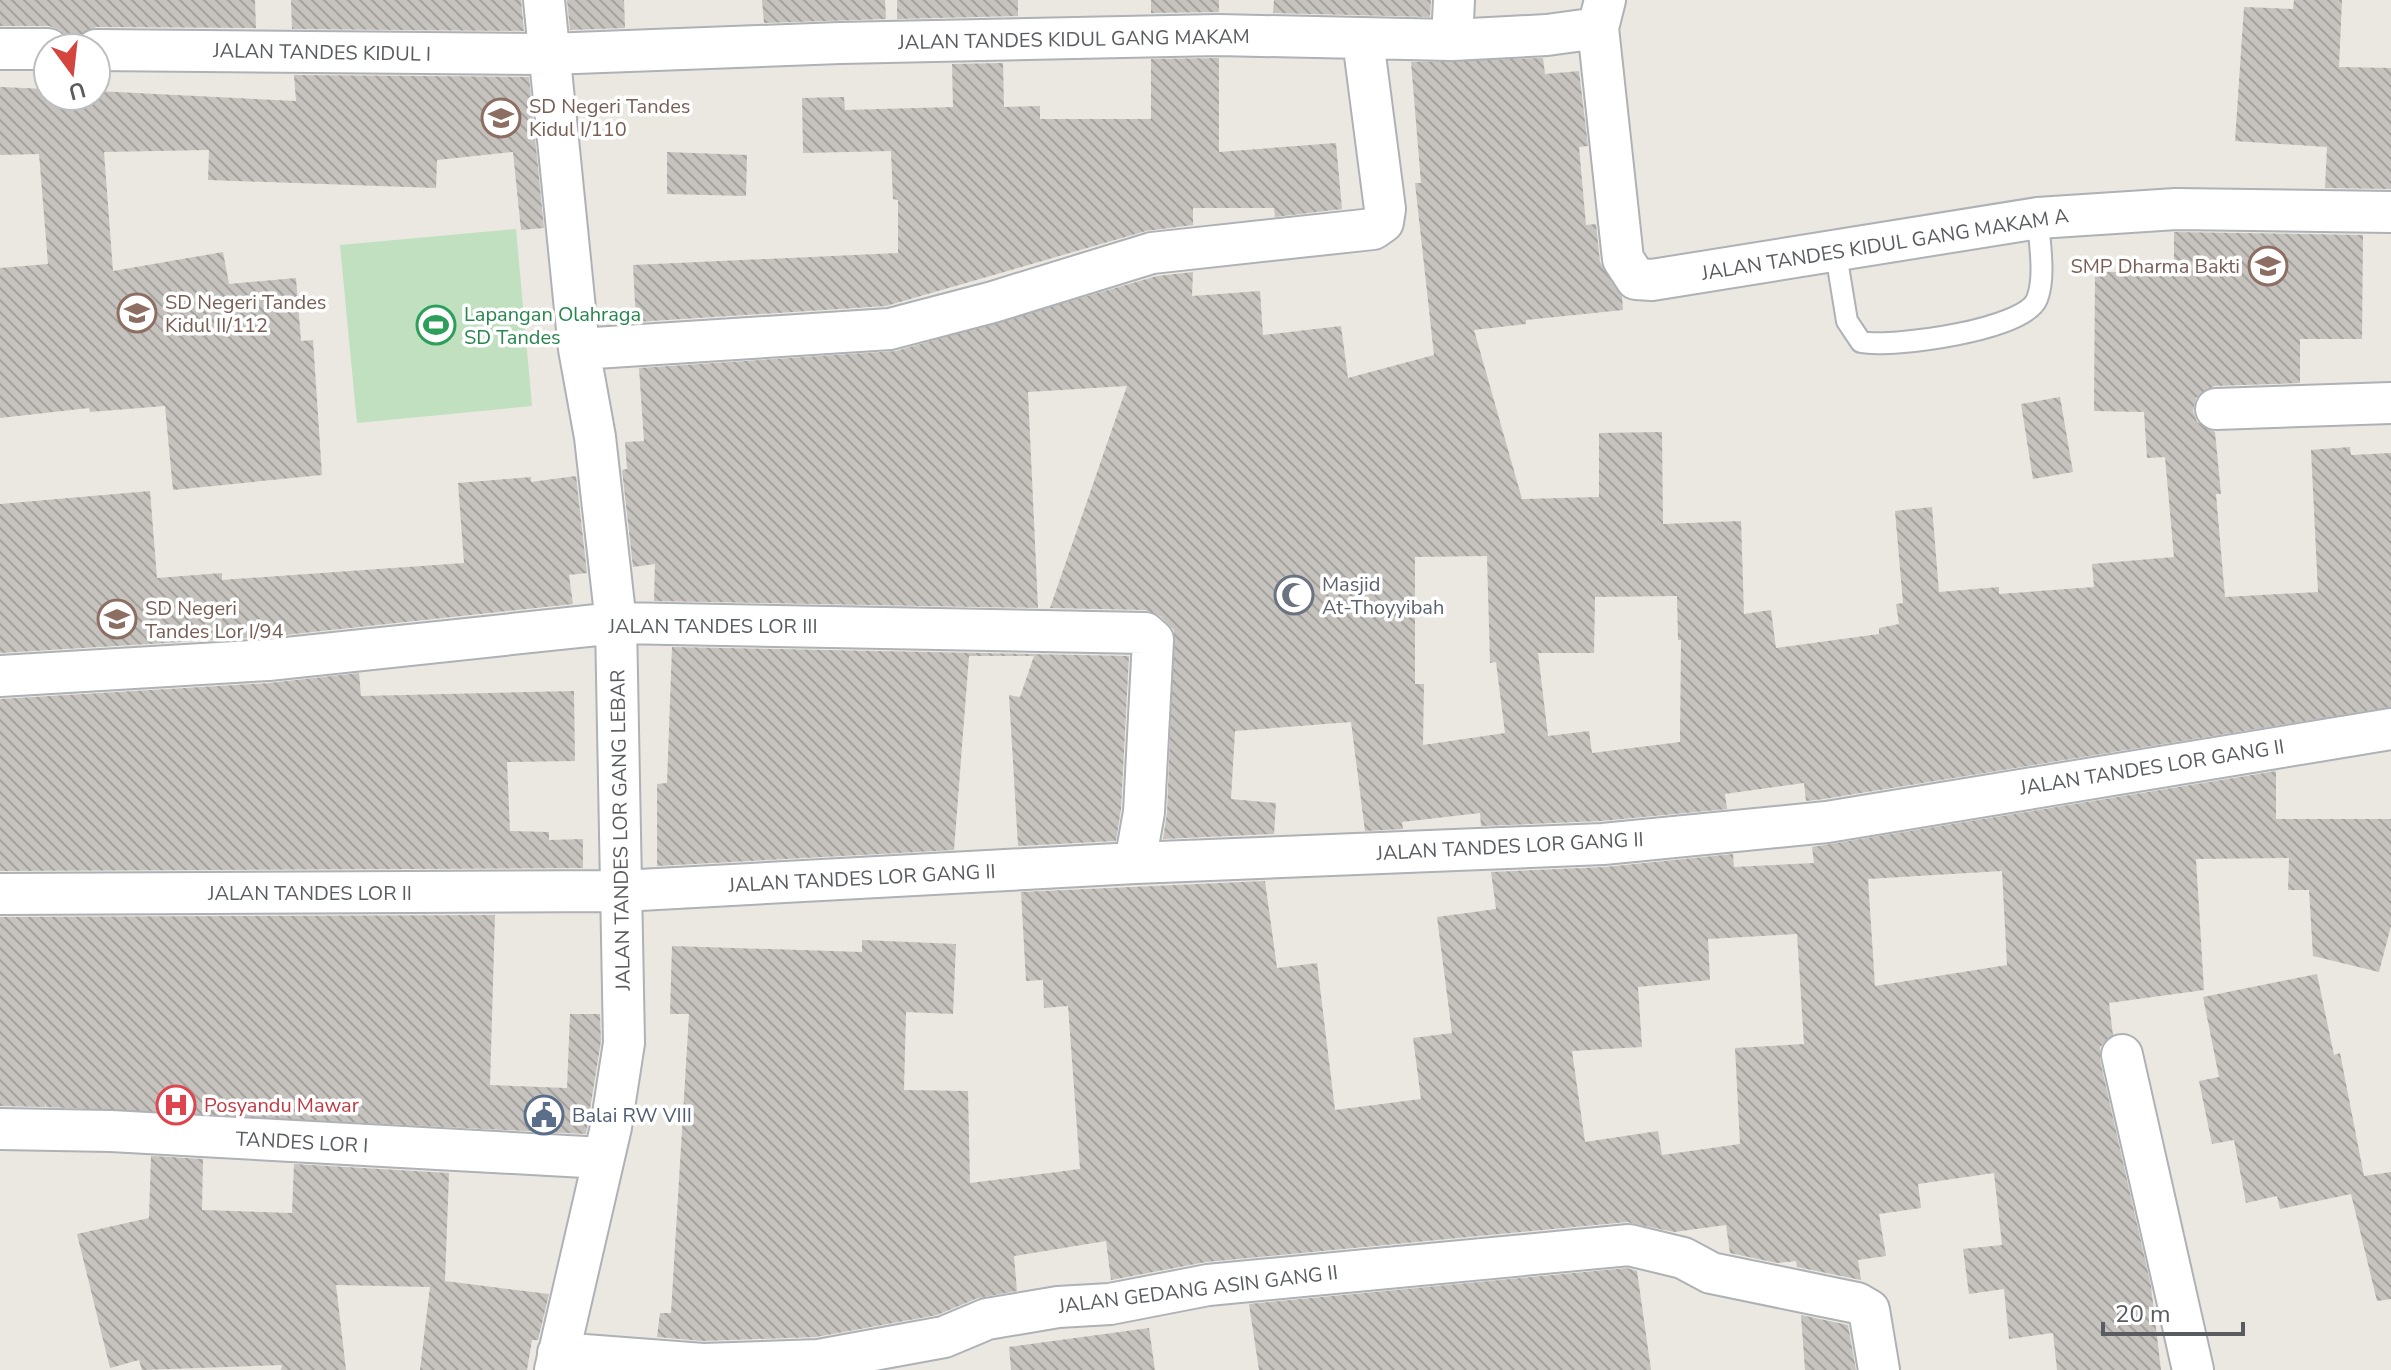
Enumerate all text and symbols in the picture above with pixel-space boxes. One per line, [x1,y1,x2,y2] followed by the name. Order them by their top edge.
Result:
[897,23,1250,56] street label: JALAN TANDES KIDUL GANG MAKAM
[32,32,112,112] north arrow
[212,37,431,68] street label: JALAN TANDES KIDUL I
[65,74,89,107] text: U
[529,93,690,143] place label: SD Negeri Tandes Kidul I/110
[480,97,522,139] school or university icon: SD Negeri Tandes Kidul I/110
[1699,202,2071,287] street label: JALAN TANDES KIDUL GANG MAKAM A
[2247,245,2289,287] school or university icon: SMP Dharma Bakti
[2070,253,2240,280] place label: SMP Dharma Bakti
[165,289,326,339] place label: SD Negeri Tandes Kidul II/112
[116,292,158,334] school or university icon: SD Negeri Tandes Kidul II/112
[464,301,641,351] place label: Lapangan Olahraga SD Tandes
[415,304,457,346] sports icon: Lapangan Olahraga SD Tandes
[1322,571,1444,621] place label: Masjid At-Thoyyibah
[1273,574,1315,616] mosque icon: Masjid At-Thoyyibah
[145,595,284,645] place label: SD Negeri Tandes Lor I/94
[96,598,138,640] school or university icon: SD Negeri Tandes Lor I/94
[607,613,818,640] street label: JALAN TANDES LOR III
[604,669,637,992] street label: JALAN TANDES LOR GANG LEBAR
[2017,733,2286,802] street label: JALAN TANDES LOR GANG II
[1375,826,1644,867] street label: JALAN TANDES LOR GANG II
[727,858,996,899] street label: JALAN TANDES LOR GANG II
[207,880,412,907] street label: JALAN TANDES LOR II
[155,1084,197,1126] hospital icon: Posyandu Mawar
[204,1092,359,1119] place label: Posyandu Mawar
[523,1094,565,1136] public building icon: Balai RW VIII
[572,1102,692,1129] place label: Balai RW VIII
[235,1126,369,1159] street label: TANDES LOR I
[1056,1259,1339,1320] street label: JALAN GEDANG ASIN GANG II
[2103,1286,2243,1336] scale bar
[2115,1298,2171,1330] text: 20 m

